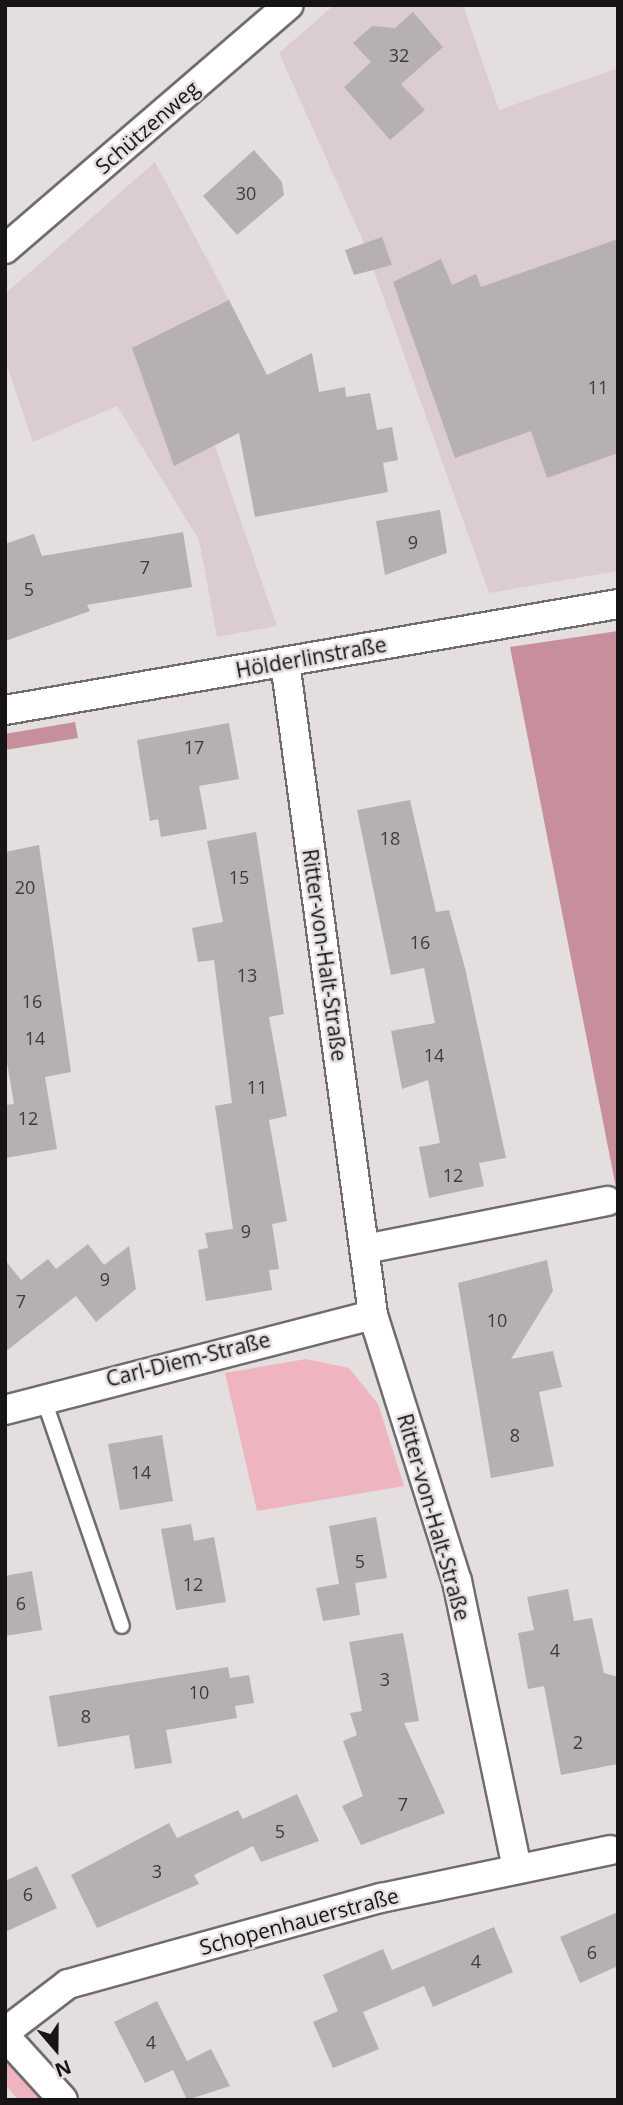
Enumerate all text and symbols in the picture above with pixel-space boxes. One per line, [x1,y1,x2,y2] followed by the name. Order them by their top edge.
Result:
[389,44,409,66] house number: 32
[90,75,204,179] street label: Schützenweg
[236,182,256,204] house number: 30
[588,376,608,398] house number: 11
[408,531,418,553] house number: 9
[140,556,150,578] house number: 7
[24,578,34,600] house number: 5
[234,631,388,683] street label: Hölderlinstraße
[184,736,204,758] house number: 17
[380,827,400,849] house number: 18
[298,847,352,1063] street label: Ritter-von-Halt-Straße
[229,866,249,888] house number: 15
[15,876,35,898] house number: 20
[410,931,430,953] house number: 16
[237,964,257,986] house number: 13
[22,990,42,1012] house number: 16
[25,1027,45,1049] house number: 14
[424,1044,444,1066] house number: 14
[247,1076,267,1098] house number: 11
[18,1107,38,1129] house number: 12
[443,1164,463,1186] house number: 12
[241,1220,251,1242] house number: 9
[100,1268,110,1290] house number: 9
[16,1290,26,1312] house number: 7
[487,1309,507,1331] house number: 10
[103,1326,273,1392] street label: Carl-Diem-Straße
[392,1411,476,1623] street label: Ritter-von-Halt-Straße
[510,1424,520,1446] house number: 8
[131,1461,151,1483] house number: 14
[355,1550,365,1572] house number: 5
[183,1573,203,1595] house number: 12
[16,1592,26,1614] house number: 6
[550,1639,560,1661] house number: 4
[380,1668,390,1690] house number: 3
[189,1681,209,1703] house number: 10
[81,1705,91,1727] house number: 8
[573,1731,583,1753] house number: 2
[398,1793,408,1815] house number: 7
[275,1820,285,1842] house number: 5
[152,1860,162,1882] house number: 3
[197,1882,401,1960] street label: Schopenhauerstraße
[23,1883,33,1905] house number: 6
[587,1941,597,1963] house number: 6
[471,1950,481,1972] house number: 4
[21,2014,91,2084] north arrow
[146,2031,156,2053] house number: 4
[51,2054,75,2084] text: N

